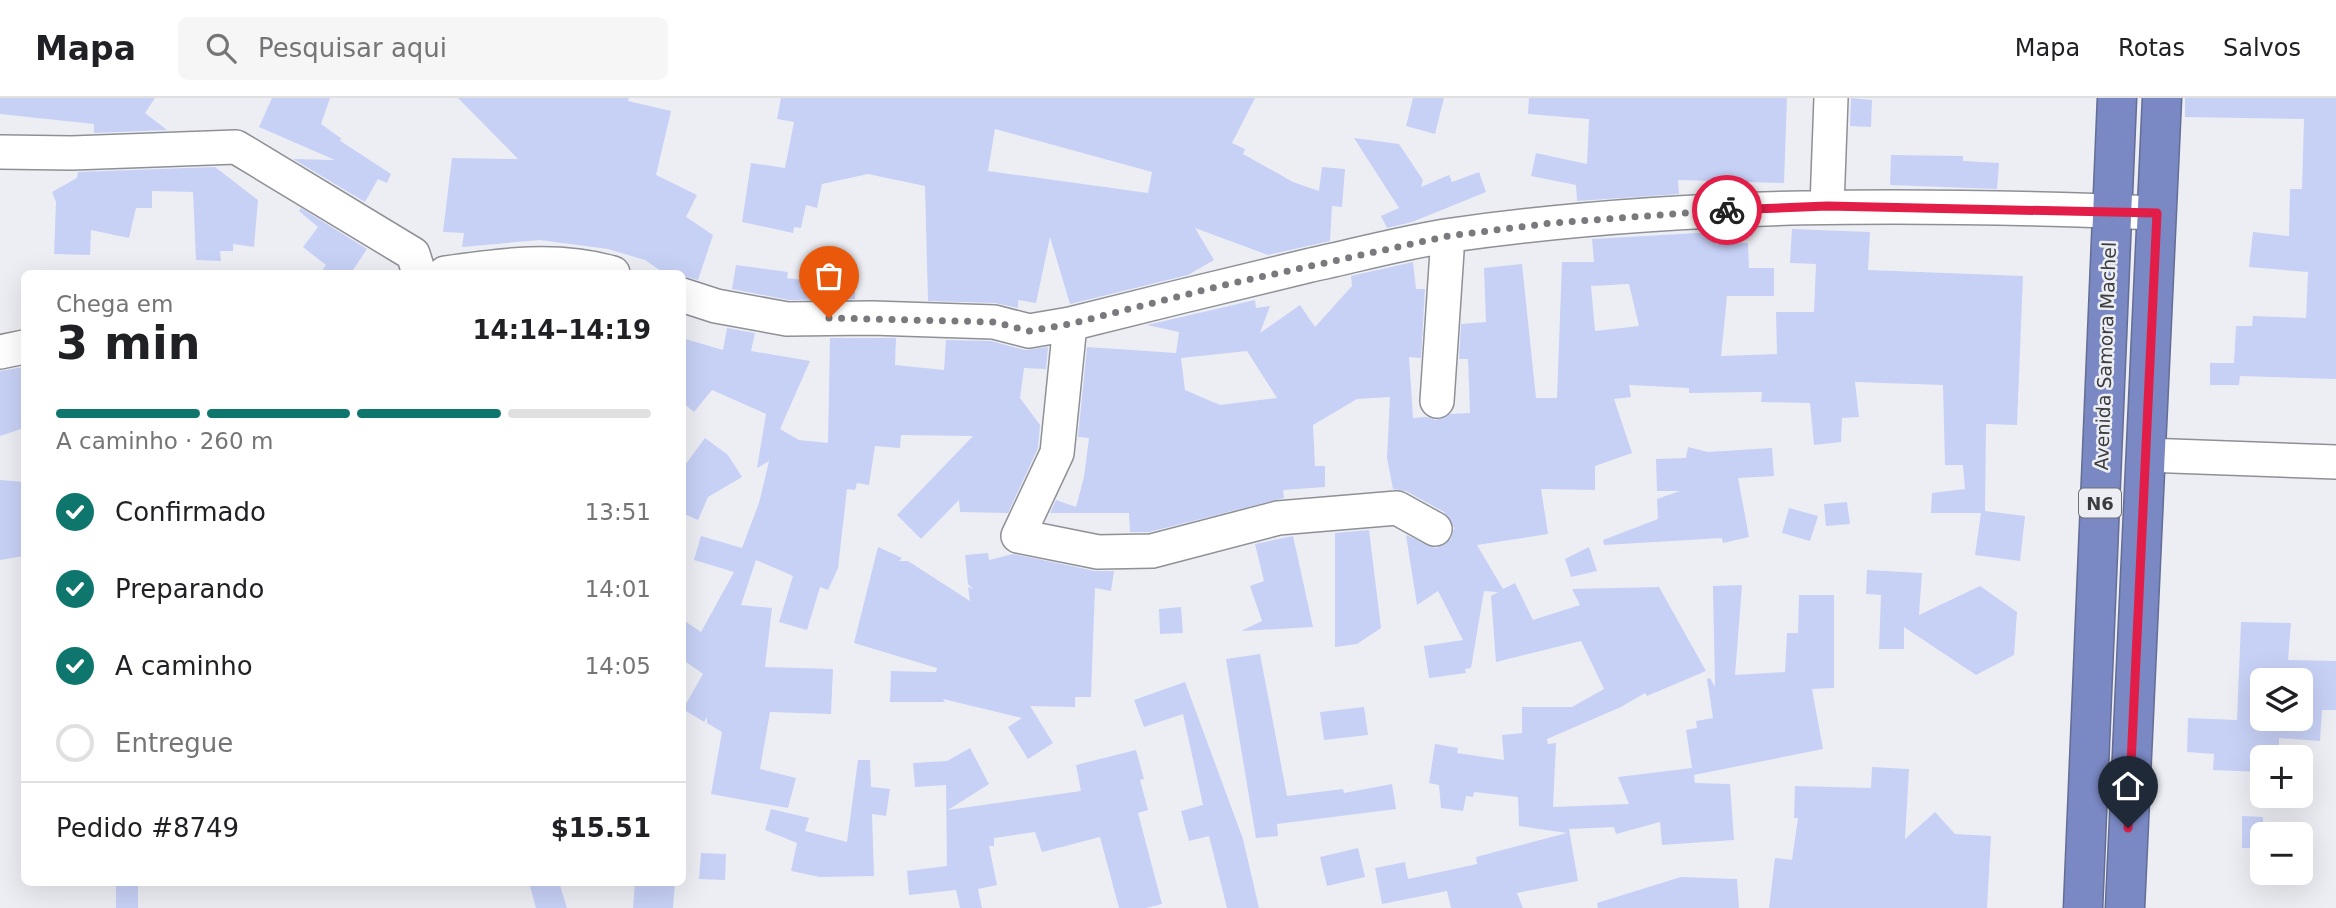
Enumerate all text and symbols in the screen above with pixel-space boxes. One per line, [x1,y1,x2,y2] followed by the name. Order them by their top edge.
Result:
[178,17,668,80] search box
[35,29,136,68] text: Mapa
[202,29,240,67] icon: search
[258,33,447,63] text: Pesquisar aqui
[2015,34,2080,62] text: Mapa
[2118,34,2185,62] text: Rotas
[2223,34,2301,62] text: Salvos
[1692,175,1762,245] courier
[1708,191,1746,229] icon: bike
[2090,241,2120,471] street label: Avenida Samora Machel
[799,246,859,318] pin
[810,257,848,295] icon: bag
[56,291,173,317] text: Chega em
[472,315,651,345] text: 14:14–14:19
[56,316,200,370] text: 3 min
[56,428,273,454] text: A caminho · 260 m
[2079,488,2121,517] road number: N6
[56,493,94,531] icon: check
[115,497,266,527] text: Confirmado
[585,499,651,525] text: 13:51
[56,570,94,608] icon: check
[115,574,264,604] text: Preparando
[585,576,651,602] text: 14:01
[56,647,94,685] icon: check
[115,651,253,681] text: A caminho
[585,653,651,679] text: 14:05
[2250,668,2313,885] map controls
[2250,668,2313,731] button: layers
[115,728,233,758] text: Entregue
[2250,745,2313,808] button: +
[2098,756,2158,828] pin
[2109,767,2147,805] icon: home
[56,813,239,843] text: Pedido #8749
[551,813,651,843] text: $15.51
[2250,822,2313,885] button: −

